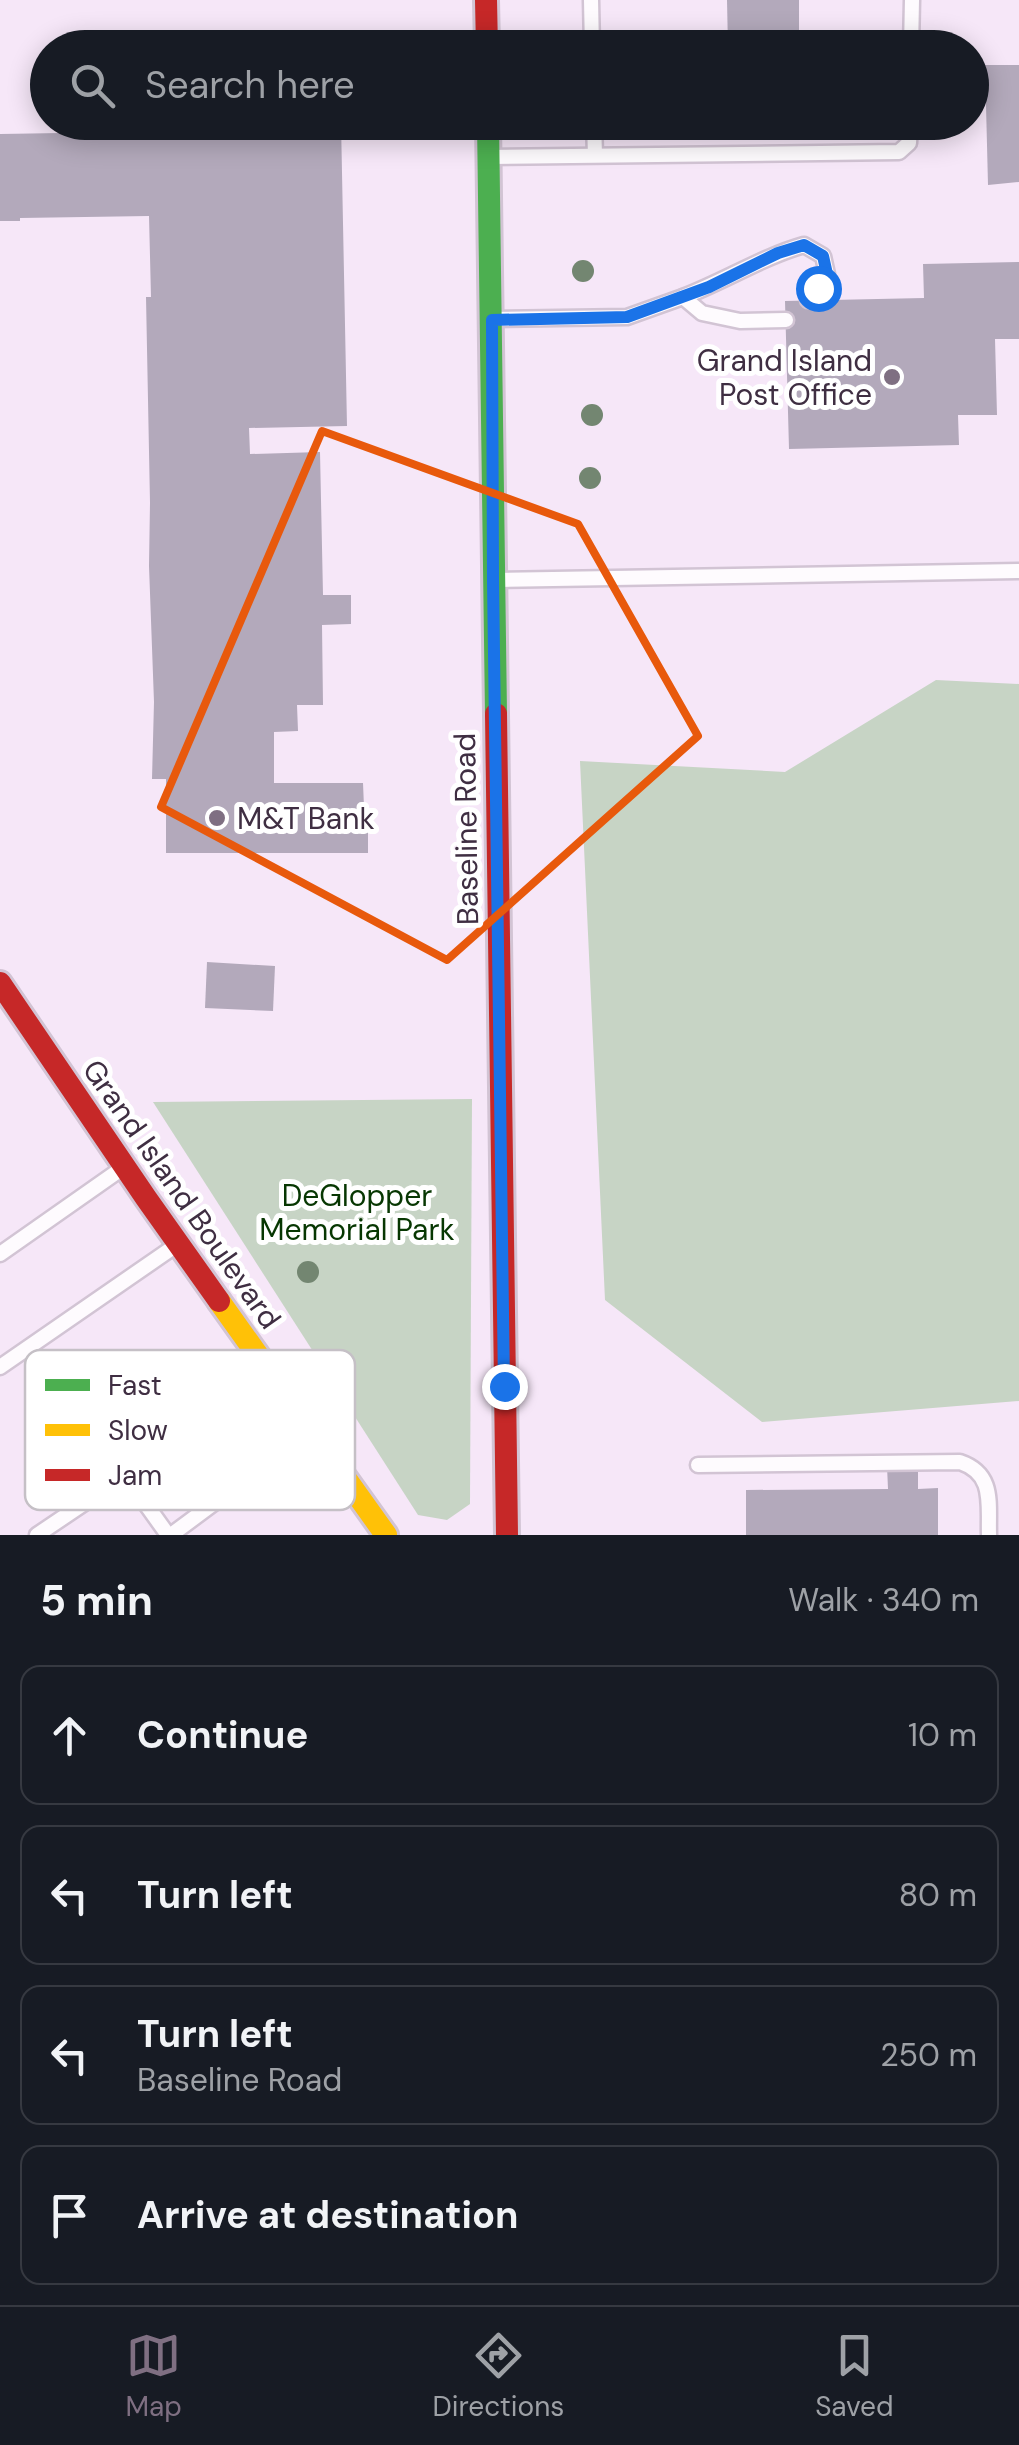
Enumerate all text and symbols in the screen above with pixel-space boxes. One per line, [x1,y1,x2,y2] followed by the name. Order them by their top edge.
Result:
[30,30,989,140] search box
[65,58,120,113] icon: search
[145,60,355,110] text: Search here
[796,266,842,312] route start
[697,341,872,414] place label: Grand Island Post Office
[881,366,903,388] marker: Grand Island Post Office
[445,732,487,926] street label: Baseline Road
[237,799,375,838] place label: M&T Bank
[206,807,228,829] marker: M&T Bank
[74,1052,290,1336] street label: Grand Island Boulevard
[259,1176,455,1249] park label: DeGlopper Memorial Park
[25,1350,355,1510] legend
[482,1364,528,1410] route end
[108,1367,162,1404] text: Fast
[108,1412,168,1449] text: Slow
[108,1457,162,1494] text: Jam
[40,1573,153,1628] text: 5 min
[788,1579,979,1621] text: Walk · 340 m
[42,1708,97,1763] icon: ahead
[137,1710,308,1760] text: Continue
[908,1714,977,1756] text: 10 m
[42,1868,97,1923] icon: left
[137,1870,293,1920] text: Turn left
[899,1874,977,1916] text: 80 m
[137,2009,293,2059] text: Turn left
[42,2028,97,2083] icon: left
[880,2034,977,2076] text: 250 m
[137,2059,342,2101] text: Baseline Road
[42,2188,97,2243] icon: arrive
[137,2190,519,2240] text: Arrive at destination
[125,2328,182,2425] tab: Map
[433,2328,564,2425] tab: Directions
[815,2328,894,2425] tab: Saved

